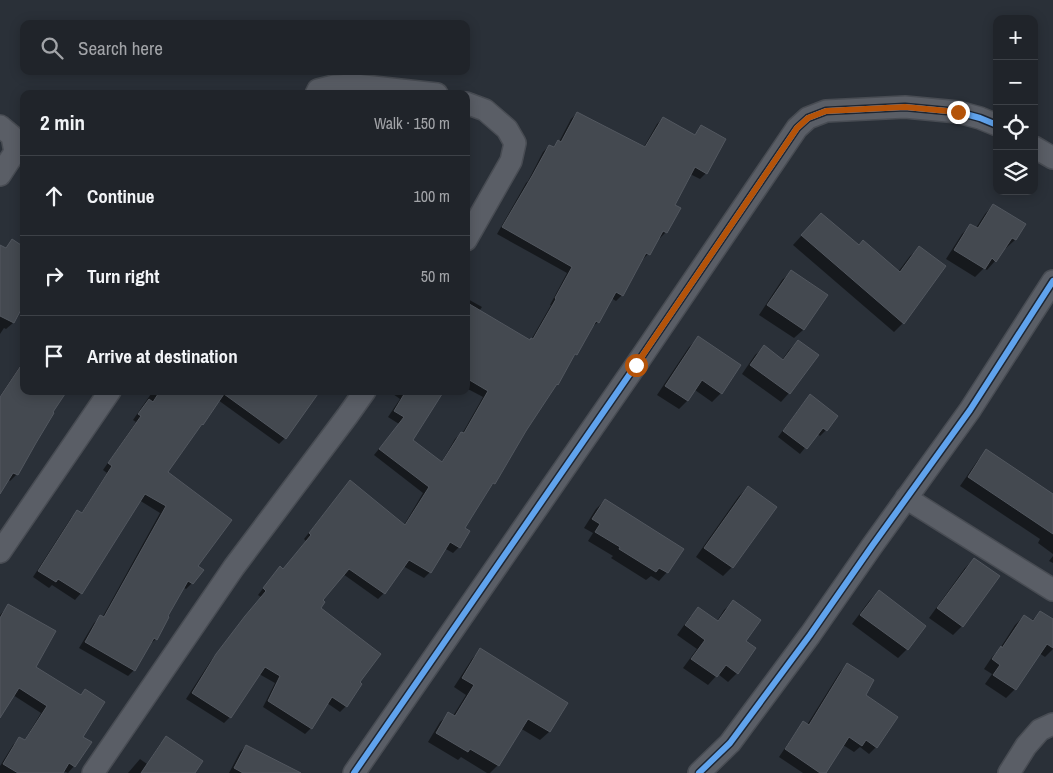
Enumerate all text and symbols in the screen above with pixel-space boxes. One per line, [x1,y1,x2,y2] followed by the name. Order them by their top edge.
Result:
[993,15,1038,195] map controls
[993,15,1038,60] button: +
[20,20,470,75] search box
[38,34,66,62] icon: search
[78,35,163,61] text: Search here
[993,60,1038,105] button: −
[947,101,970,124] route end
[993,105,1038,150] button: locate
[40,108,85,137] text: 2 min
[374,112,450,134] text: Walk · 150 m
[993,150,1038,195] button: layers
[40,182,68,210] icon: ahead
[87,183,155,209] text: Continue
[414,185,450,207] text: 100 m
[40,262,68,290] icon: right
[87,263,159,289] text: Turn right
[421,265,450,287] text: 50 m
[40,342,68,370] icon: arrive
[87,343,238,369] text: Arrive at destination
[625,354,648,377] route start

